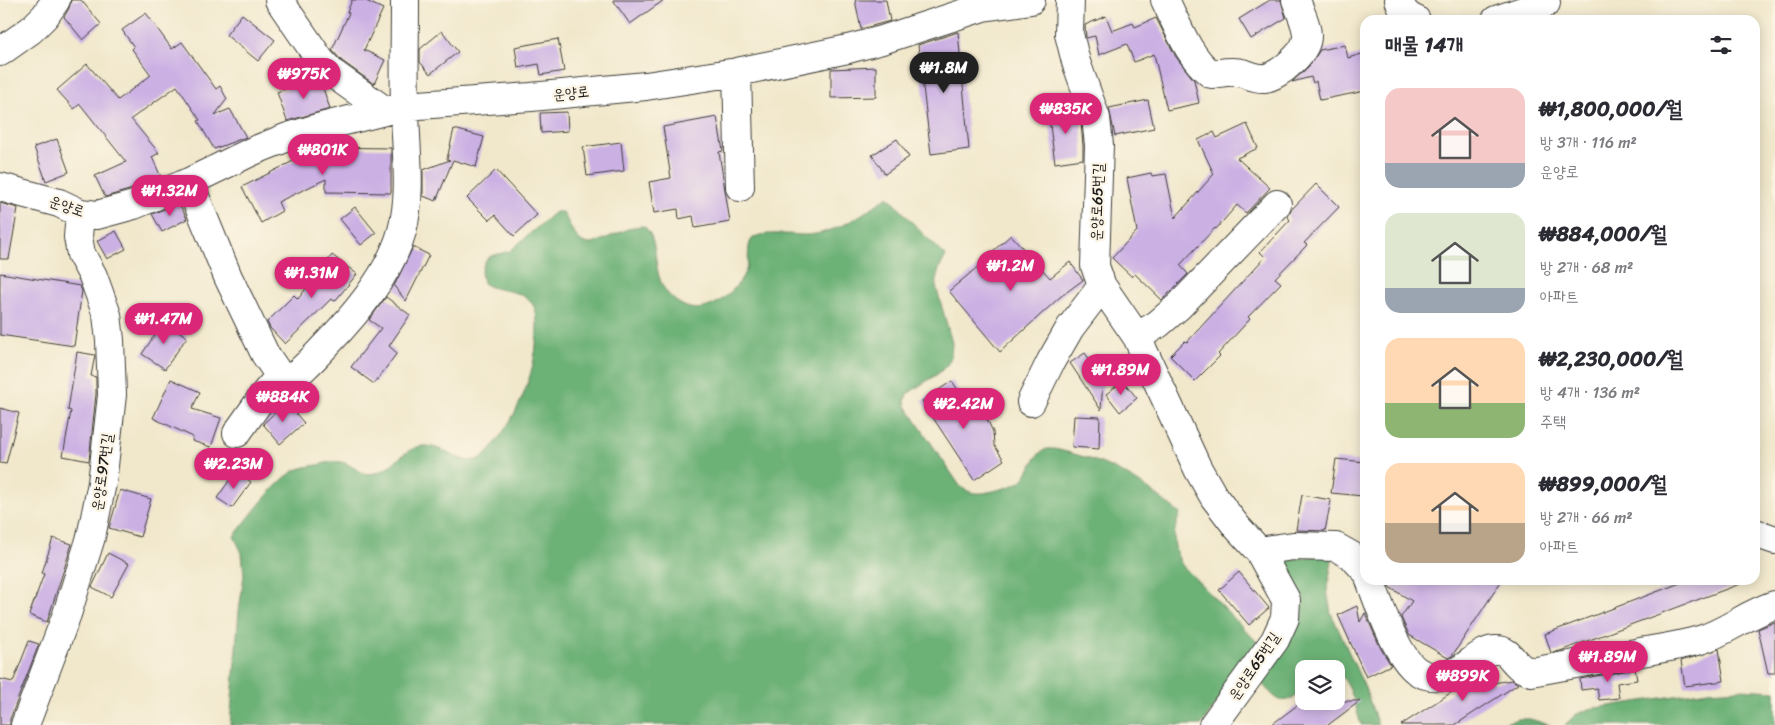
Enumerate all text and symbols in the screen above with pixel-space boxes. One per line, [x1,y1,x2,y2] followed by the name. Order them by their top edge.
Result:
[1385,26,1463,64] text: 매물 14개
[1707,31,1735,59] icon: filters
[909,52,979,94] pin: ₩1.8M
[921,53,967,82] text: ₩1.8M
[269,58,339,100] pin: ₩975K
[279,59,329,88] text: ₩975K
[552,78,590,108] street label: 운양로
[1540,90,1683,128] text: ₩1,800,000/월
[1031,92,1101,135] pin: ₩835K
[1041,94,1091,123] text: ₩835K
[1425,108,1485,168] icon: home
[1540,128,1637,157] text: 방 3개 · 116 m²
[288,134,358,176] pin: ₩801K
[299,135,347,164] text: ₩801K
[1540,157,1579,186] text: 운양로
[1083,163,1111,241] street label: 운양로65번길
[129,174,211,217] pin: ₩1.32M
[142,176,198,205] text: ₩1.32M
[46,188,88,224] street label: 운양로
[1540,215,1667,253] text: ₩884,000/월
[1425,233,1485,293] icon: home
[976,250,1046,292] pin: ₩1.2M
[988,251,1034,280] text: ₩1.2M
[1540,253,1633,282] text: 방 2개 · 68 m²
[271,256,353,299] pin: ₩1.31M
[286,258,338,287] text: ₩1.31M
[1540,282,1579,311] text: 아파트
[123,302,205,345] pin: ₩1.47M
[136,304,192,333] text: ₩1.47M
[1540,340,1684,378] text: ₩2,230,000/월
[1080,354,1162,396] pin: ₩1.89M
[1093,355,1149,384] text: ₩1.89M
[1425,358,1485,418] icon: home
[1540,378,1640,407] text: 방 4개 · 136 m²
[248,380,318,423] pin: ₩884K
[257,382,309,411] text: ₩884K
[923,388,1005,430] pin: ₩2.42M
[935,389,993,418] text: ₩2.42M
[1540,407,1566,436] text: 주택
[84,432,120,512] street label: 운양로97번길
[193,448,275,490] pin: ₩2.23M
[205,449,263,478] text: ₩2.23M
[1540,465,1667,503] text: ₩899,000/월
[1425,483,1485,543] icon: home
[1540,503,1633,532] text: 방 2개 · 66 m²
[1540,532,1579,561] text: 아파트
[1221,626,1287,706] street label: 운양로65번길
[1567,640,1649,683] pin: ₩1.89M
[1580,642,1636,671] text: ₩1.89M
[1295,660,1345,710] map controls
[1295,660,1345,710] button: layers
[1428,660,1498,702] pin: ₩899K
[1437,661,1489,690] text: ₩899K

